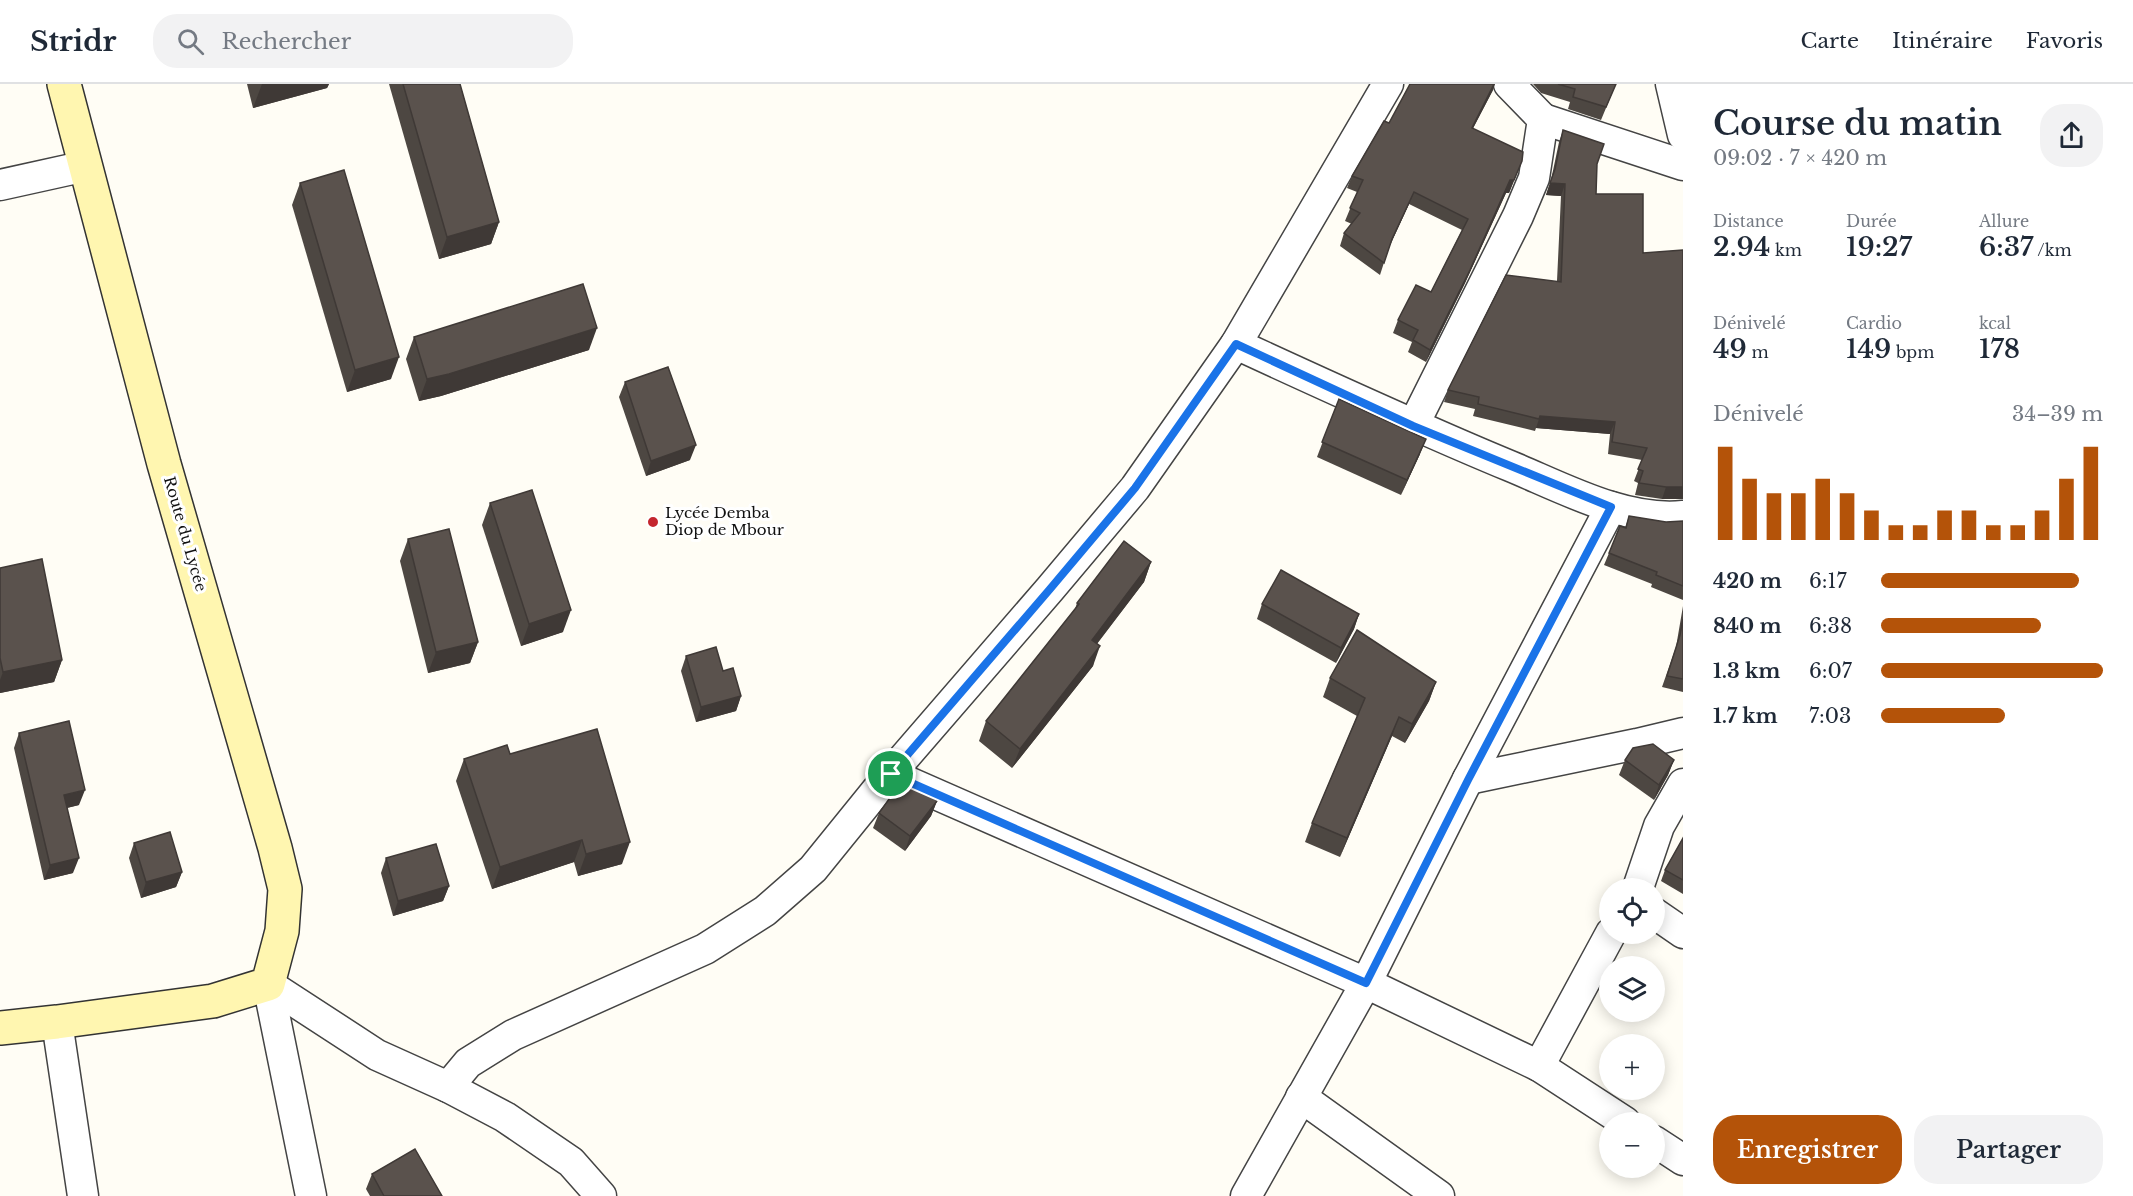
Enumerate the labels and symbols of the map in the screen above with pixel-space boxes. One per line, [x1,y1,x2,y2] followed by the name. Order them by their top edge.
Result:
[160,474,211,594] street label: Route du Lycée
[665,503,785,539] place label: Lycée Demba Diop de Mbour
[646,515,660,529] marker: Lycée Demba Diop de Mbour
[865,748,916,799] pin

